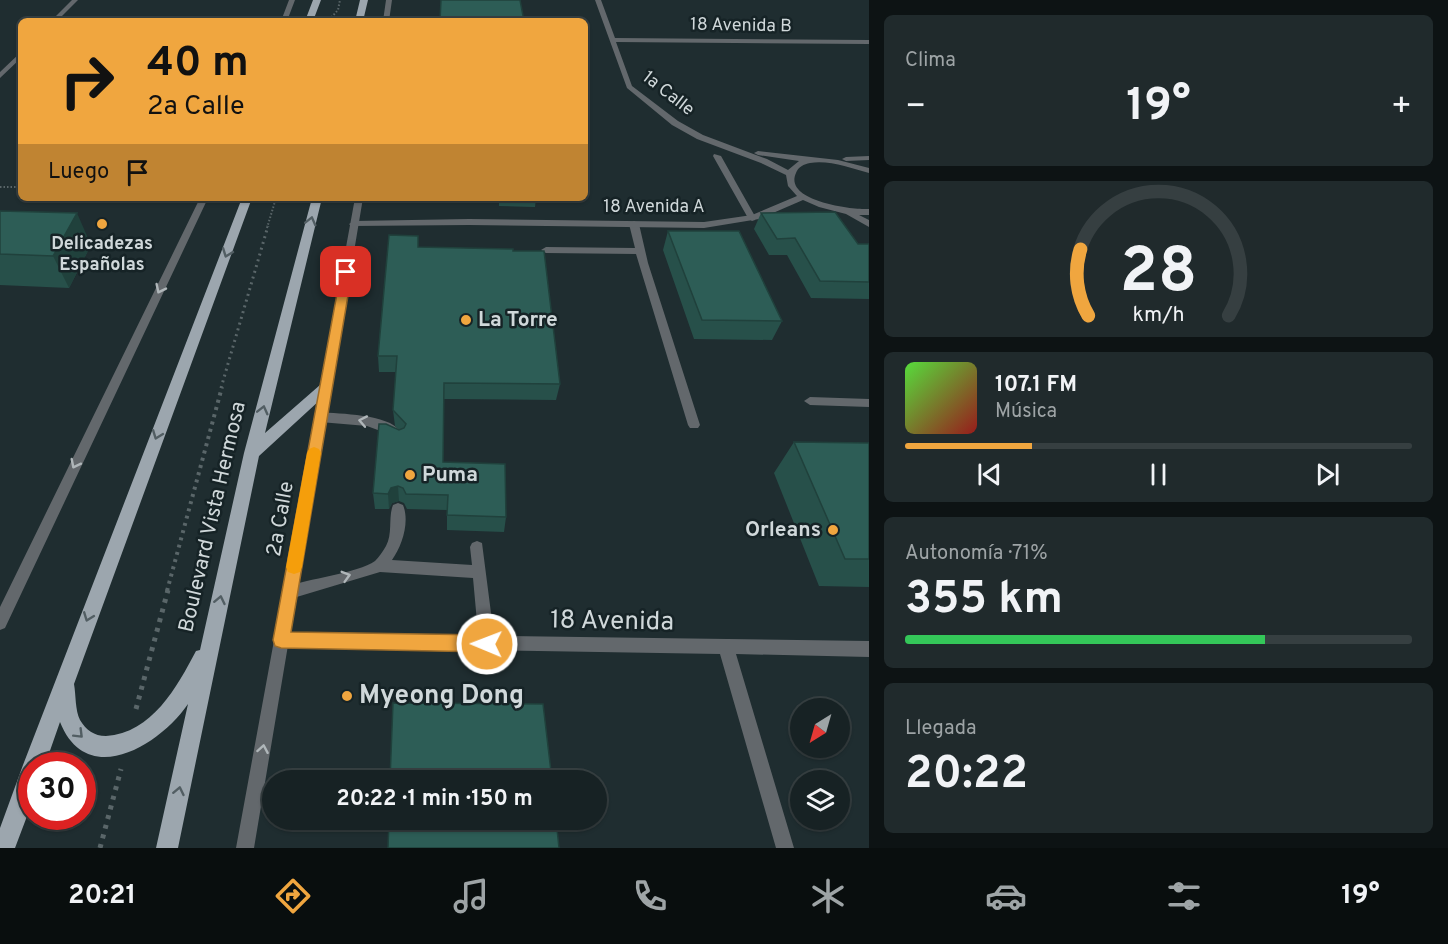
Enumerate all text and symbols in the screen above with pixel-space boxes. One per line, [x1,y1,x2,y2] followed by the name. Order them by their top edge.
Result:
[690,14,792,38] street label: 18 Avenida B
[147,38,249,91] text: 40 m
[48,42,126,120] icon: right
[905,48,956,74] text: Clima
[637,66,699,122] street label: 1a Calle
[1126,79,1191,136] text: 19°
[905,87,926,129] text: −
[1391,87,1412,129] text: +
[147,90,244,124] text: 2a Calle
[121,156,154,189] icon: arrive
[48,159,109,186] text: Luego
[603,196,705,219] street label: 18 Avenida A
[304,216,317,226] one-way arrow
[95,217,109,231] marker: Delicadezas Españolas
[51,233,153,277] place label: Delicadezas Españolas
[1120,235,1197,314] text: 28
[320,246,371,297] pin
[221,247,234,258] one-way arrow
[329,255,362,288] icon: arrive
[156,282,167,293] one-way arrow
[1132,302,1185,329] text: km/h
[478,307,558,334] place label: La Torre
[459,313,473,327] marker: La Torre
[995,372,1077,399] text: 107.1 FM
[173,399,253,635] street label: Boulevard Vista Hermosa
[995,399,1057,425] text: Música
[255,405,268,415] one-way arrow
[358,415,368,428] one-way arrow
[152,429,165,440] one-way arrow
[71,458,83,469] one-way arrow
[973,458,1006,491] icon: previous
[1142,458,1175,491] icon: pause
[1311,458,1344,491] icon: next
[422,462,478,489] place label: Puma
[403,468,417,482] marker: Puma
[261,479,301,559] street label: 2a Calle
[745,517,821,544] place label: Orleans
[826,523,840,537] marker: Orleans
[905,541,1048,567] text: Autonomía · 71%
[340,571,351,583] one-way arrow
[905,572,1063,629] text: 355 km
[213,596,226,606] one-way arrow
[550,604,674,640] street label: 18 Avenida
[83,611,96,622] one-way arrow
[455,612,519,676] position arrow
[359,680,524,713] place label: Myeong Dong
[340,689,354,703] marker: Myeong Dong
[790,698,850,758] north arrow
[790,698,850,830] map controls
[905,716,977,742] text: Llegada
[72,727,83,737] one-way arrow
[256,744,268,754] one-way arrow
[905,747,1028,804] text: 20:22
[18,752,96,830] speed limit sign: 30
[790,770,850,830] button: layers
[172,786,185,796] one-way arrow
[336,786,533,813] text: 20:22 · 1 min · 150 m
[272,875,314,917] icon: directions
[450,875,492,917] icon: music
[629,875,671,917] icon: phone
[807,875,849,917] icon: climate
[985,875,1027,917] icon: car
[1163,875,1205,917] icon: filters
[68,879,136,913] text: 20:21
[1341,879,1380,913] text: 19°

